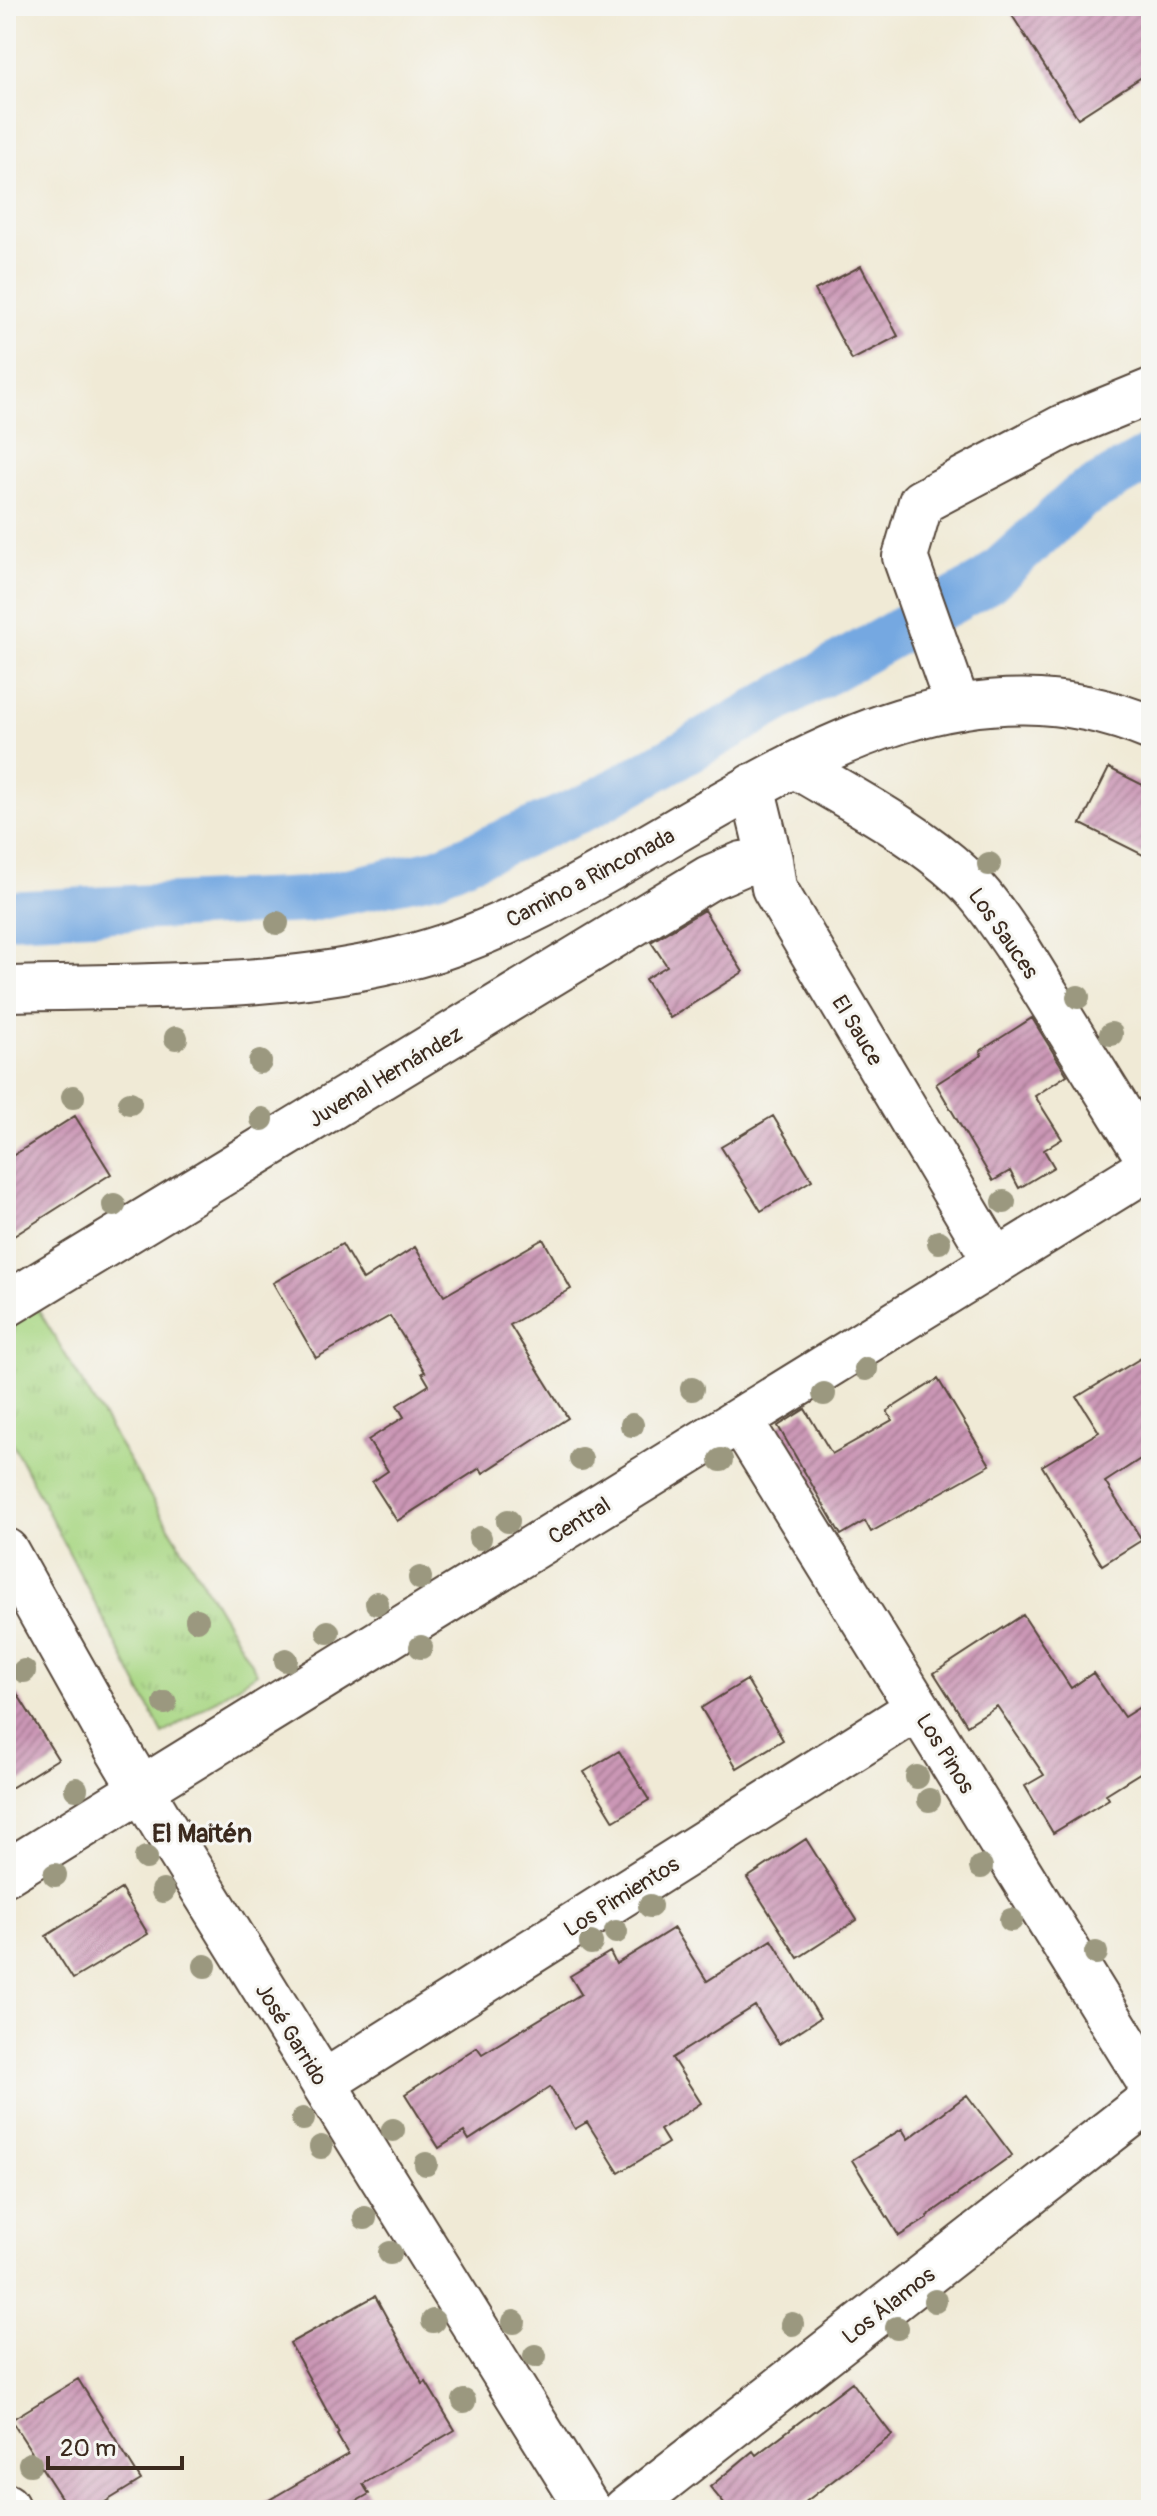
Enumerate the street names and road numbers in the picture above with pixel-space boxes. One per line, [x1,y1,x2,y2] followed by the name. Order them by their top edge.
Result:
[501,822,680,934] street label: Camino a Rinconada
[962,883,1045,984] street label: Los Sauces
[825,990,889,1071] street label: El Sauce
[303,1020,468,1134] street label: Juvenal Hernández
[543,1491,616,1551] street label: Central
[910,1708,981,1799] street label: Los Pinos
[559,1850,685,1943] street label: Los Pimientos
[249,1978,334,2091] street label: José Garrido
[837,2261,941,2351] street label: Los Álamos

